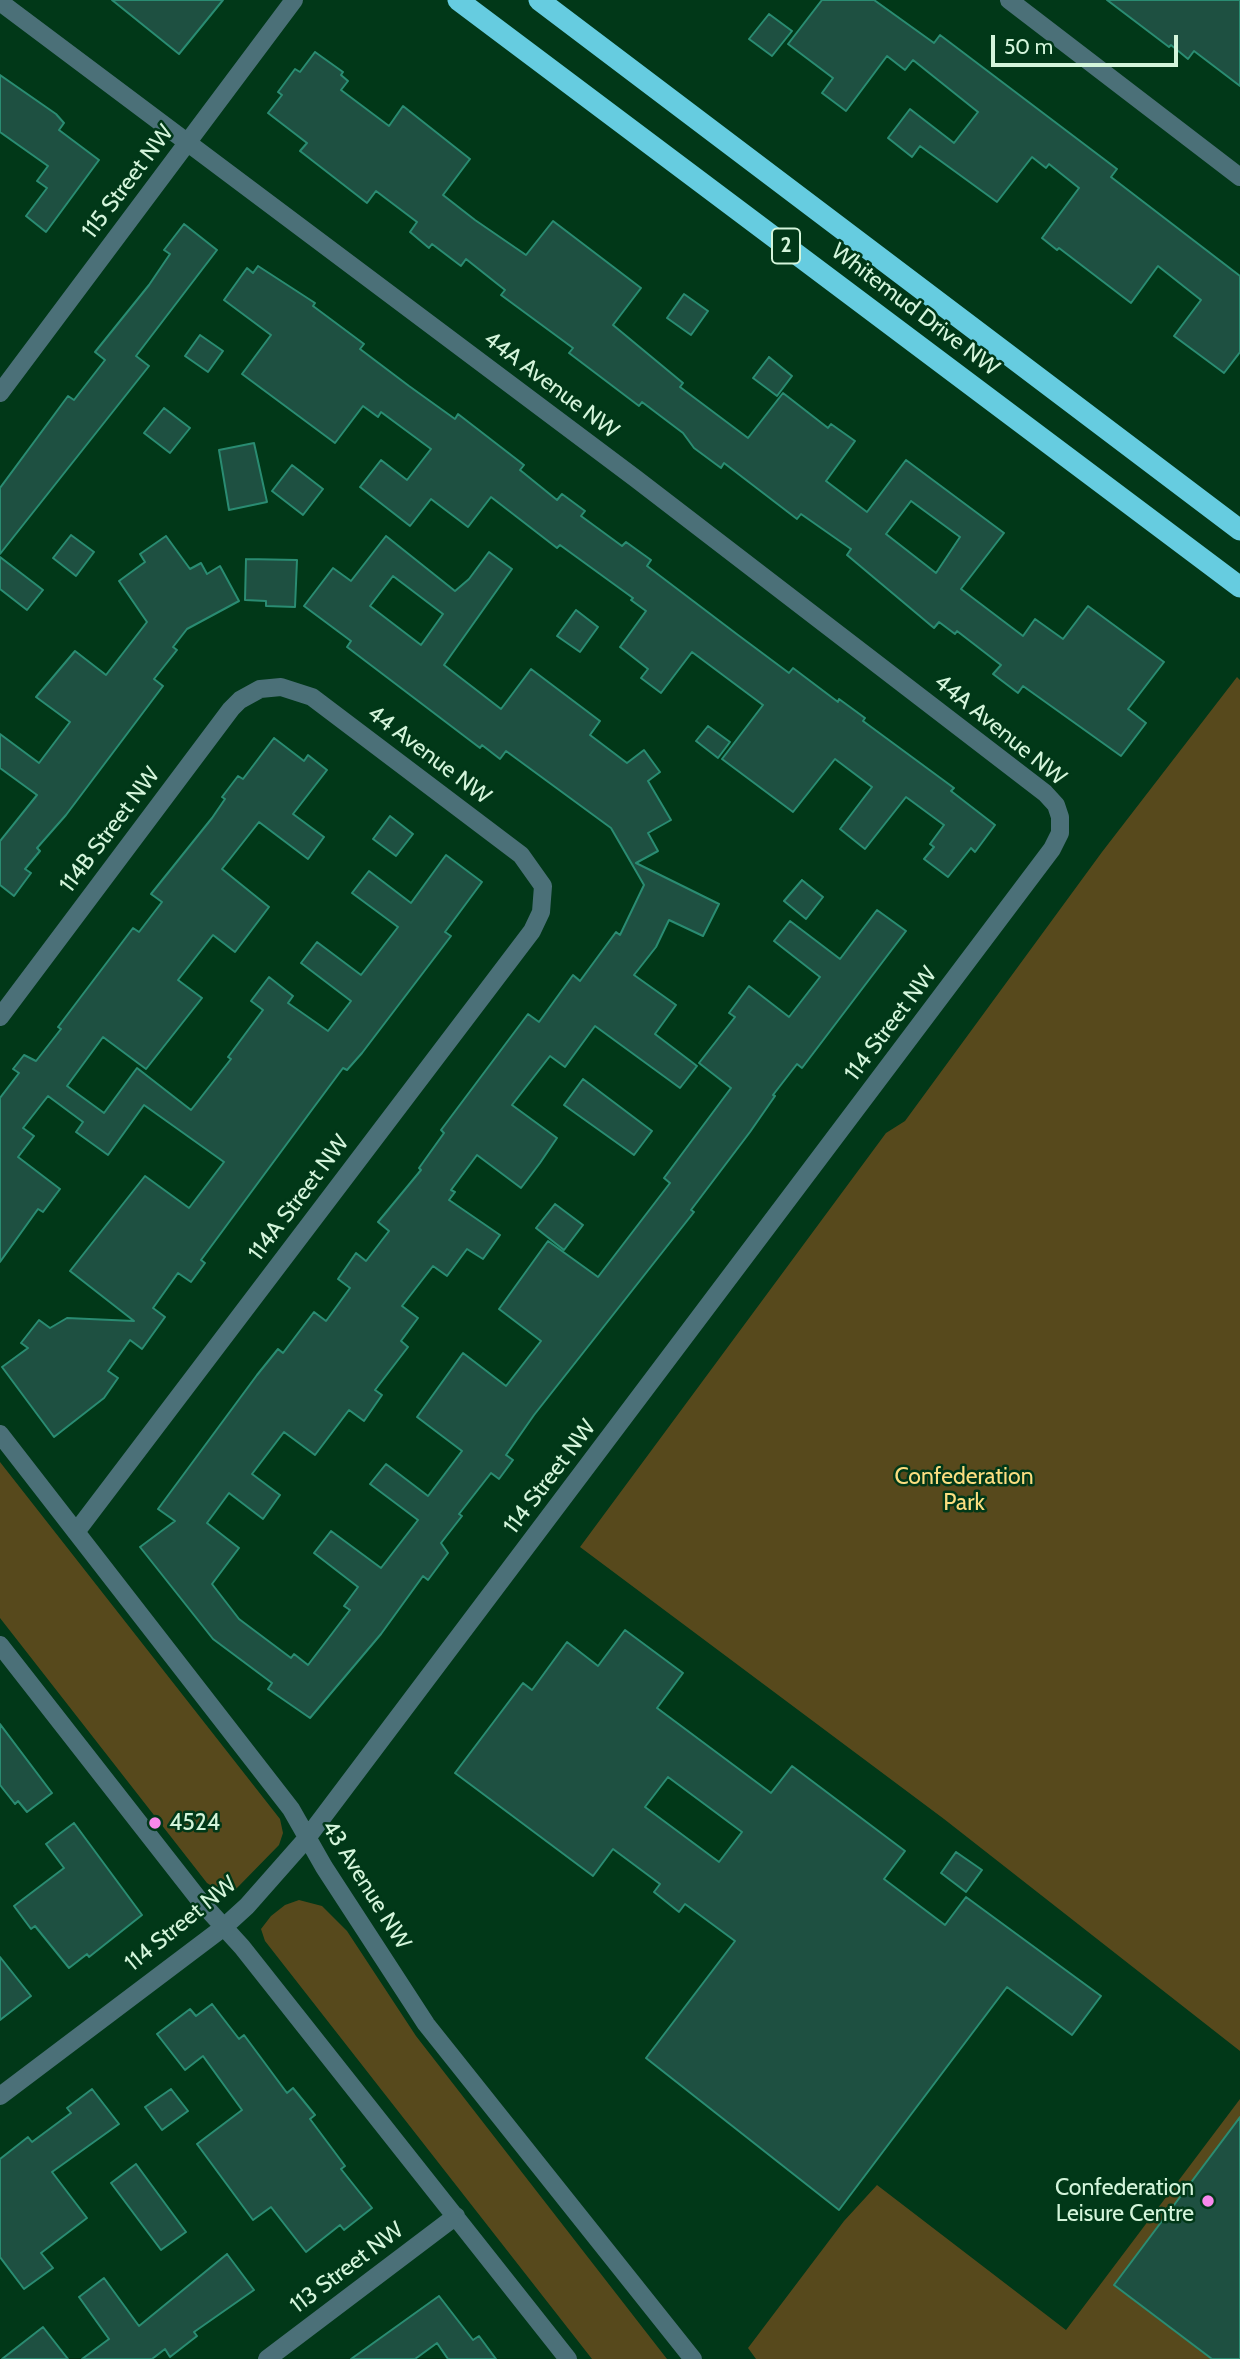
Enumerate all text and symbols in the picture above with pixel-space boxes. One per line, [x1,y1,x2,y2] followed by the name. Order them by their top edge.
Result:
[995,21,1182,65] scale bar
[1004,34,1053,59] text: 50 m
[76,120,180,244] street label: 115 Street NW
[772,229,800,264] road number: 2
[825,238,1005,382] street label: Whitemud Drive NW
[478,325,624,445] street label: 44A Avenue NW
[928,668,1072,792] street label: 44A Avenue NW
[362,699,496,811] street label: 44 Avenue NW
[54,762,166,898] street label: 114B Street NW
[839,962,943,1086] street label: 114 Street NW
[243,1130,355,1266] street label: 114A Street NW
[498,1415,602,1539] street label: 114 Street NW
[895,1463,1033,1517] park label: Confederation Park
[169,1809,220,1837] place label: 4524
[147,1815,163,1831] marker: 4524
[315,1815,417,1955] street label: 43 Avenue NW
[120,1871,242,1977] street label: 114 Street NW
[1055,2174,1194,2228] place label: Confederation Leisure Centre
[1200,2193,1216,2209] marker: Confederation Leisure Centre
[285,2216,409,2320] street label: 113 Street NW

